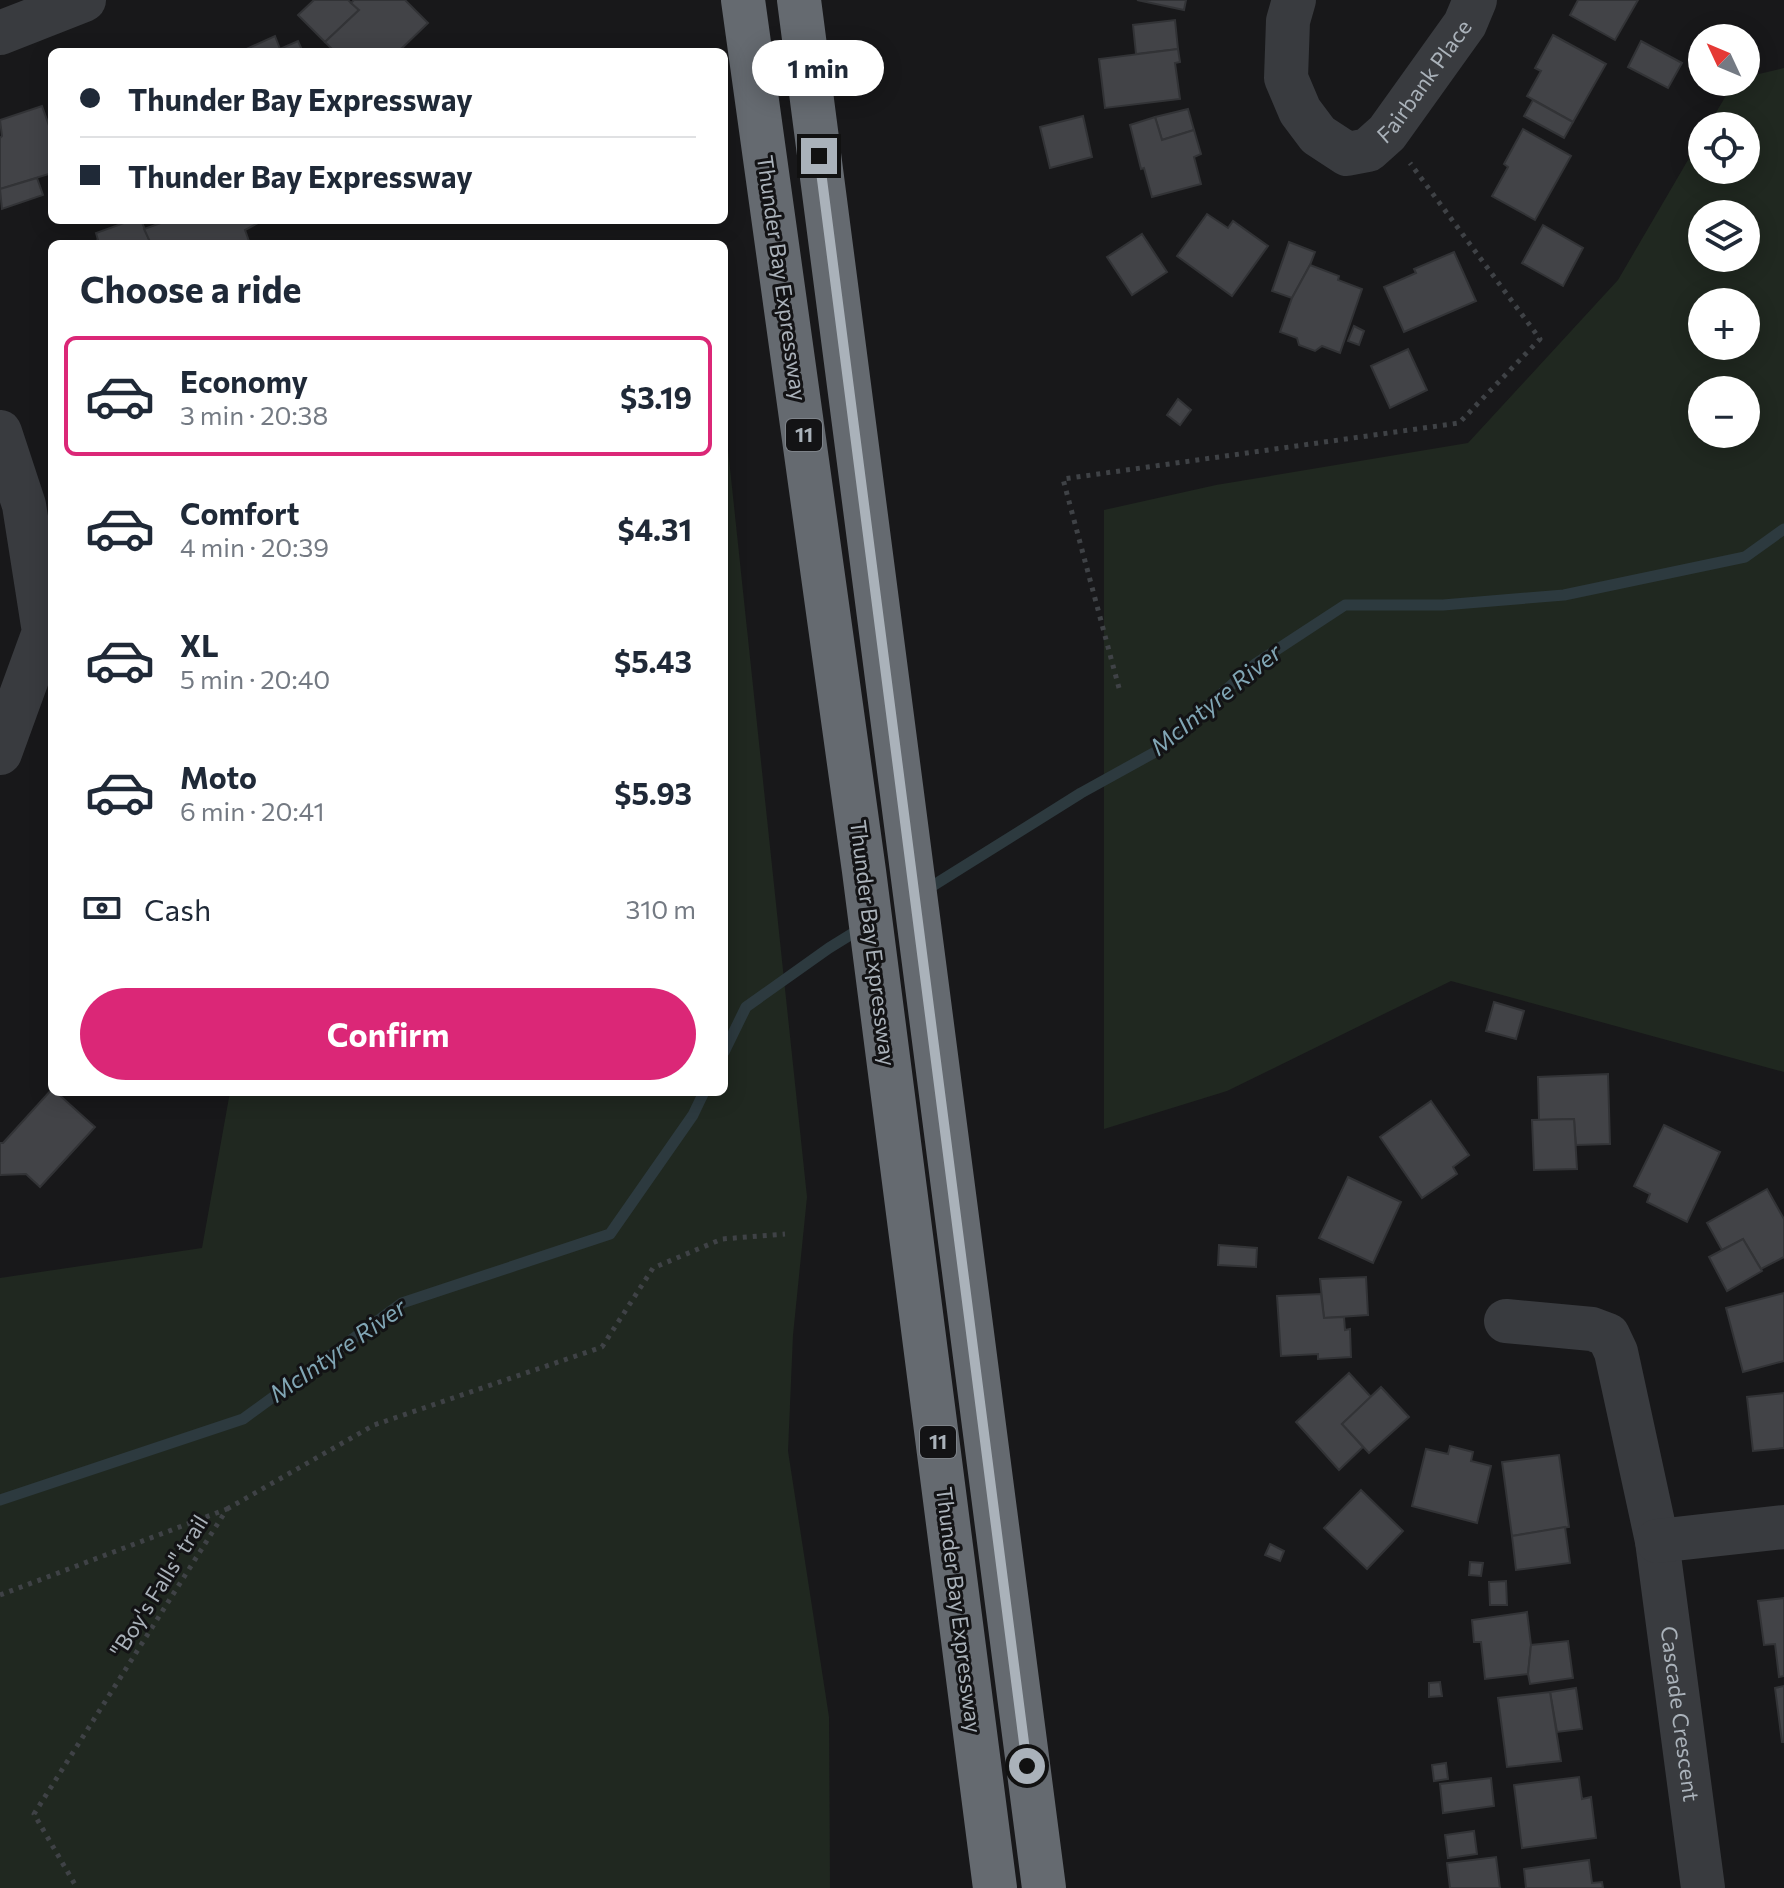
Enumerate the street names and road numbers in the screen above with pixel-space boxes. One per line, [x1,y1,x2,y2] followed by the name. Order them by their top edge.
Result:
[1371,14,1477,148] street label: Fairbank Place
[752,153,813,402] street label: Thunder Bay Expressway
[786,419,822,451] road number: 11
[845,818,902,1067] street label: Thunder Bay Expressway
[920,1426,956,1458] road number: 11
[931,1485,988,1734] street label: Thunder Bay Expressway
[104,1510,213,1662] street label: "Boy's Falls" trail
[1655,1624,1705,1803] street label: Cascade Crescent

